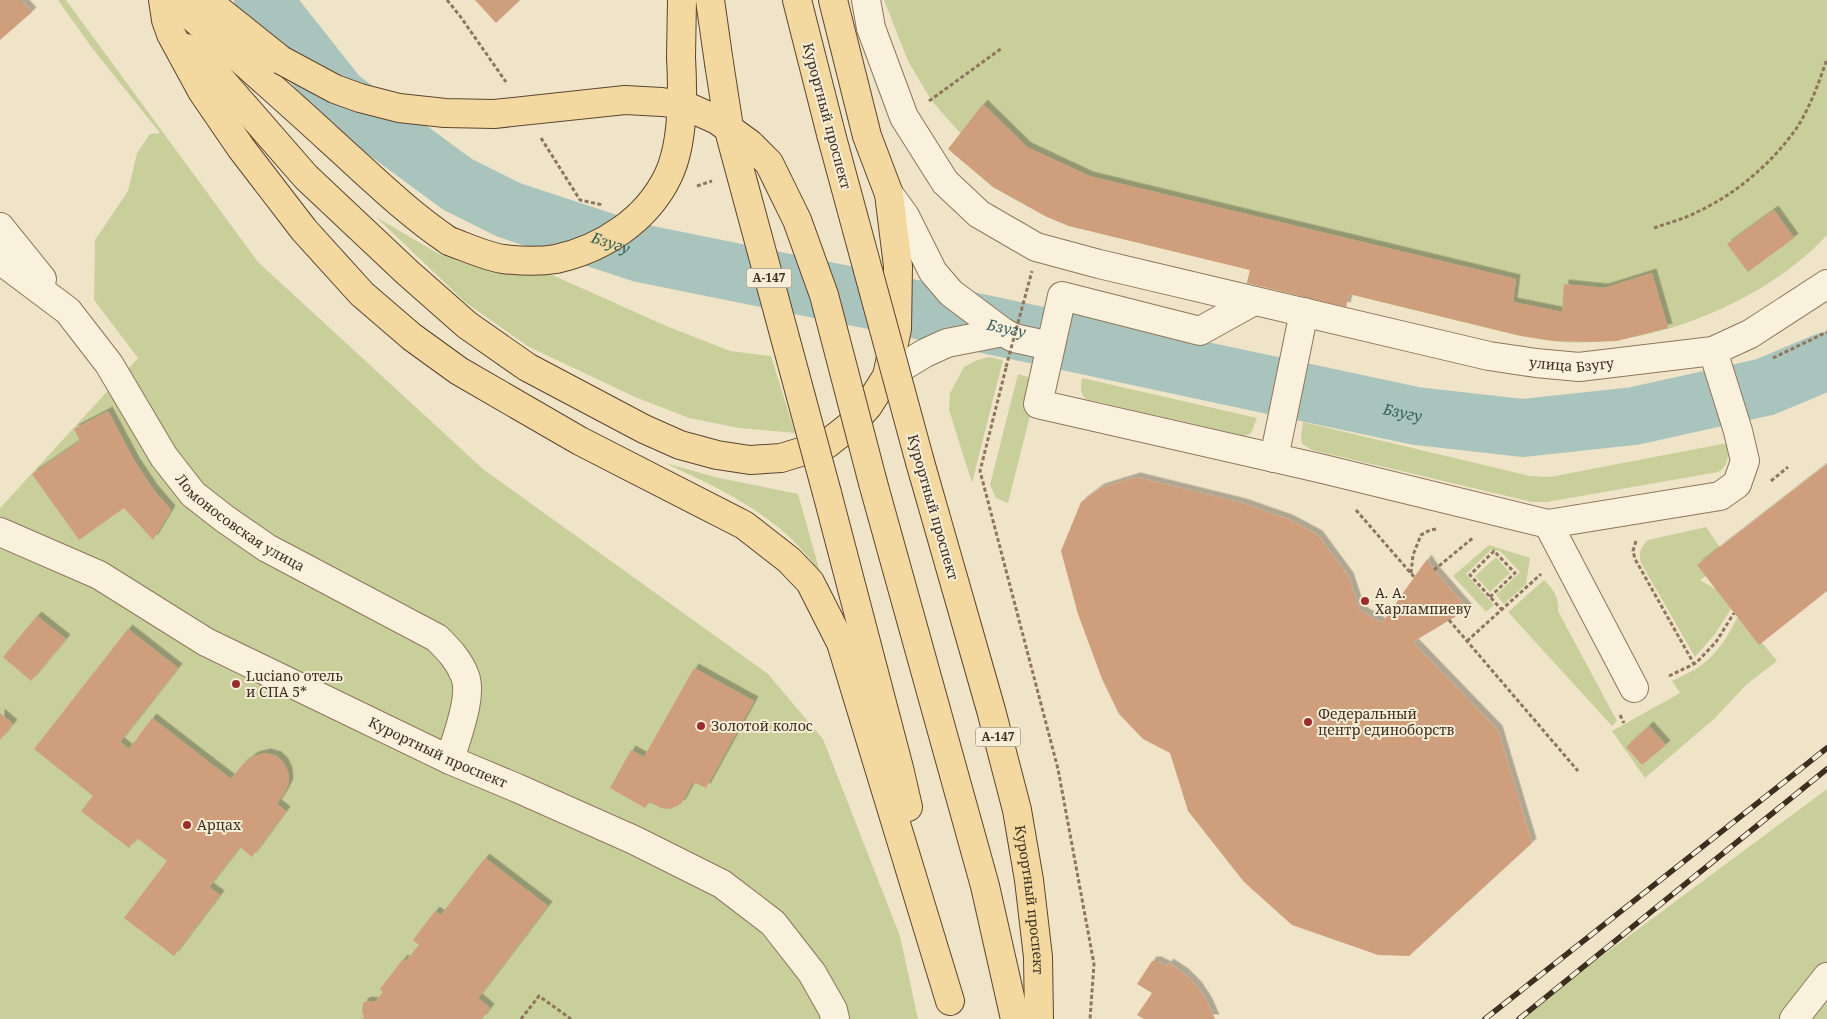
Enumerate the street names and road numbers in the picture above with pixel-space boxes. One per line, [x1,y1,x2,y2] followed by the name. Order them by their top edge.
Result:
[799,41,856,192] street label: Курортный проспект
[746,268,792,288] road number: А-147
[1528,352,1615,376] street label: улица Бзугу
[904,432,964,582] street label: Курортный проспект
[172,470,308,575] street label: Ломоносовская улица
[365,712,511,792] street label: Курортный проспект
[976,728,1020,746] road number: А-147
[1011,823,1048,975] street label: Курортный проспект

